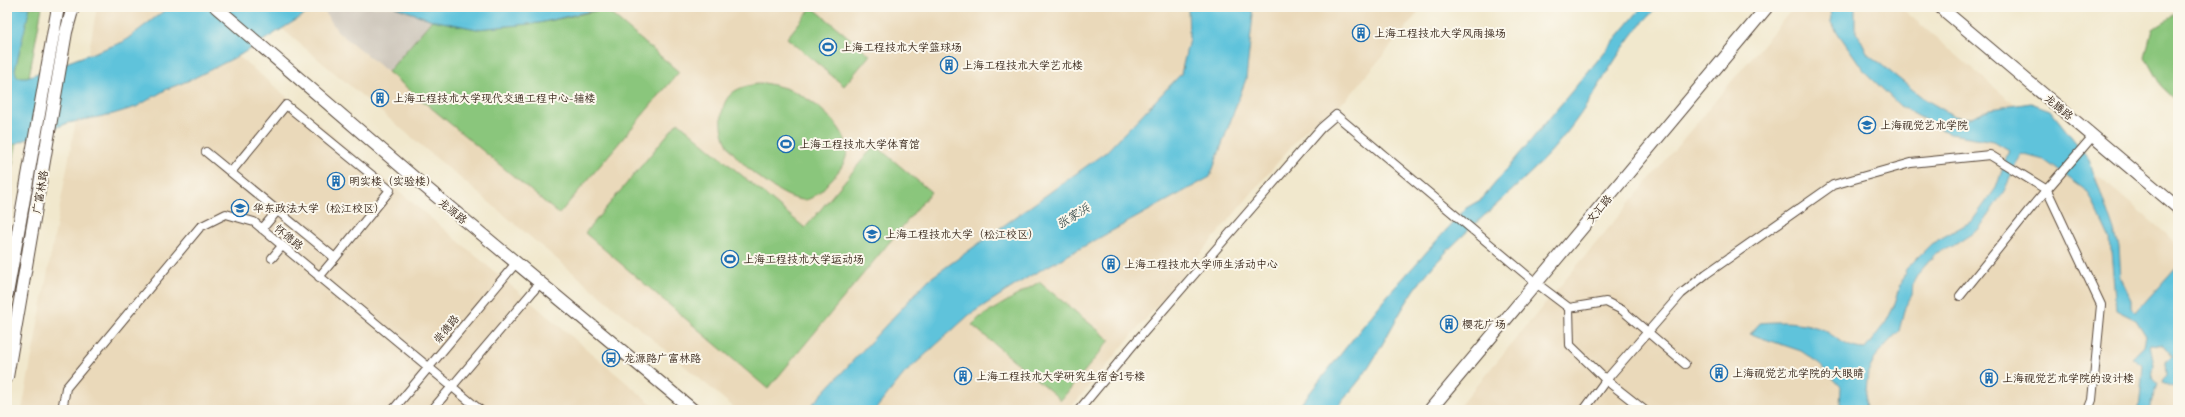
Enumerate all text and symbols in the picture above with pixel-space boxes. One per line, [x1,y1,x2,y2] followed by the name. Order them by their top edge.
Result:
[1351,23,1371,43] building icon: 上海工程技术大学风雨操场
[1374,27,1506,40] place label: 上海工程技术大学风雨操场
[818,37,838,57] sports icon: 上海工程技术大学篮球场
[841,41,962,54] place label: 上海工程技术大学篮球场
[939,55,959,75] building icon: 上海工程技术大学艺术楼
[962,59,1083,72] place label: 上海工程技术大学艺术楼
[370,88,390,108] building icon: 上海工程技术大学现代交通工程中心-辅楼
[393,92,595,105] place label: 上海工程技术大学现代交通工程中心-辅楼
[2042,92,2075,123] street label: 龙腾路
[1857,115,1877,135] school or university icon: 上海视觉艺术学院
[1880,119,1968,132] place label: 上海视觉艺术学院
[776,134,796,154] sports icon: 上海工程技术大学体育馆
[799,138,920,151] place label: 上海工程技术大学体育馆
[30,169,51,215] street label: 广富林路
[326,171,346,191] building icon: 明实楼（实验楼）
[349,175,437,188] place label: 明实楼（实验楼）
[1584,193,1615,226] street label: 文汇路
[436,196,469,227] street label: 龙源路
[230,198,250,218] school or university icon: 华东政法大学（松江校区）
[1054,200,1093,231] water label: 张家浜
[253,202,385,215] place label: 华东政法大学（松江校区）
[272,222,305,253] street label: 怀德路
[862,224,882,244] school or university icon: 上海工程技术大学（松江校区）
[885,228,1039,241] place label: 上海工程技术大学（松江校区）
[720,249,740,269] sports icon: 上海工程技术大学运动场
[743,253,864,266] place label: 上海工程技术大学运动场
[1101,254,1121,274] building icon: 上海工程技术大学师生活动中心
[1124,258,1278,271] place label: 上海工程技术大学师生活动中心
[431,313,462,346] street label: 崇德路
[1439,314,1459,334] building icon: 樱花广场
[1462,318,1506,331] place label: 樱花广场
[601,348,621,368] bus stop icon: 龙源路广富林路
[624,352,701,365] place label: 龙源路广富林路
[1709,363,1729,383] building icon: 上海视觉艺术学院的大眼睛
[953,366,973,386] building icon: 上海工程技术大学研究生宿舍1号楼
[1732,367,1864,380] place label: 上海视觉艺术学院的大眼睛
[1979,368,1999,388] building icon: 上海视觉艺术学院的设计楼
[976,370,1145,383] place label: 上海工程技术大学研究生宿舍1号楼
[2002,372,2134,385] place label: 上海视觉艺术学院的设计楼

